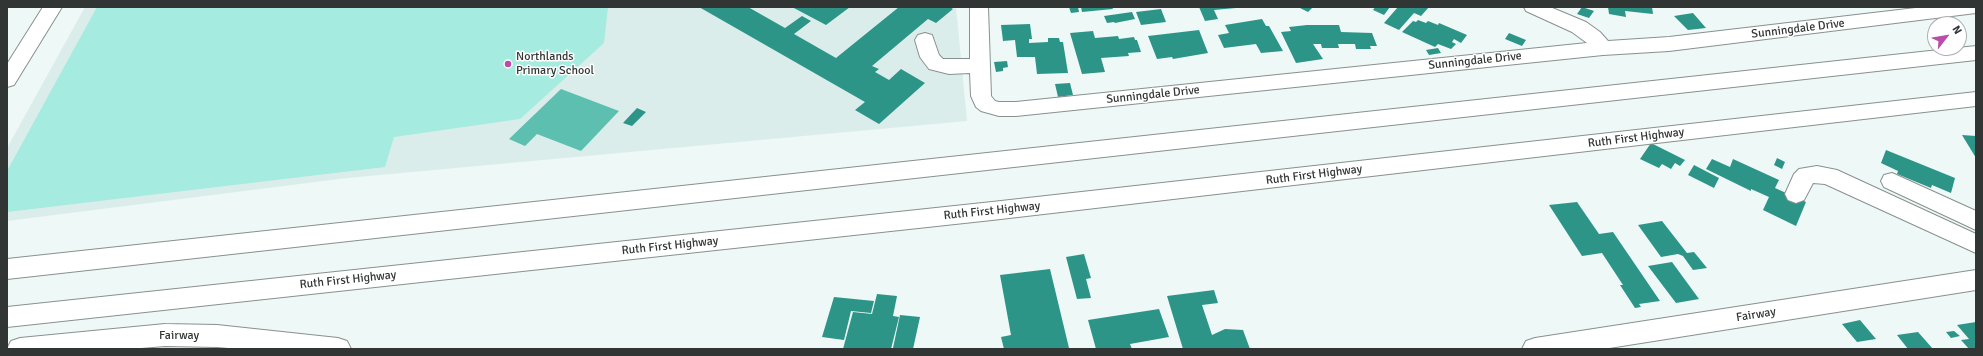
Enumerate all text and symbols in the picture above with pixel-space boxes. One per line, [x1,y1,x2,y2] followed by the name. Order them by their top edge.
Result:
[1751,16,1845,42] street label: Sunningdale Drive
[1927,16,1967,56] north arrow
[1949,23,1964,37] text: N
[1428,49,1522,73] street label: Sunningdale Drive
[516,50,594,78] place label: Northlands Primary School
[503,59,513,69] marker: Northlands Primary School
[1106,83,1200,107] street label: Sunningdale Drive
[1587,125,1685,151] street label: Ruth First Highway
[1265,162,1363,188] street label: Ruth First Highway
[943,199,1041,223] street label: Ruth First Highway
[621,234,719,258] street label: Ruth First Highway
[299,268,397,292] street label: Ruth First Highway
[1735,305,1777,325] street label: Fairway
[159,329,199,343] street label: Fairway

